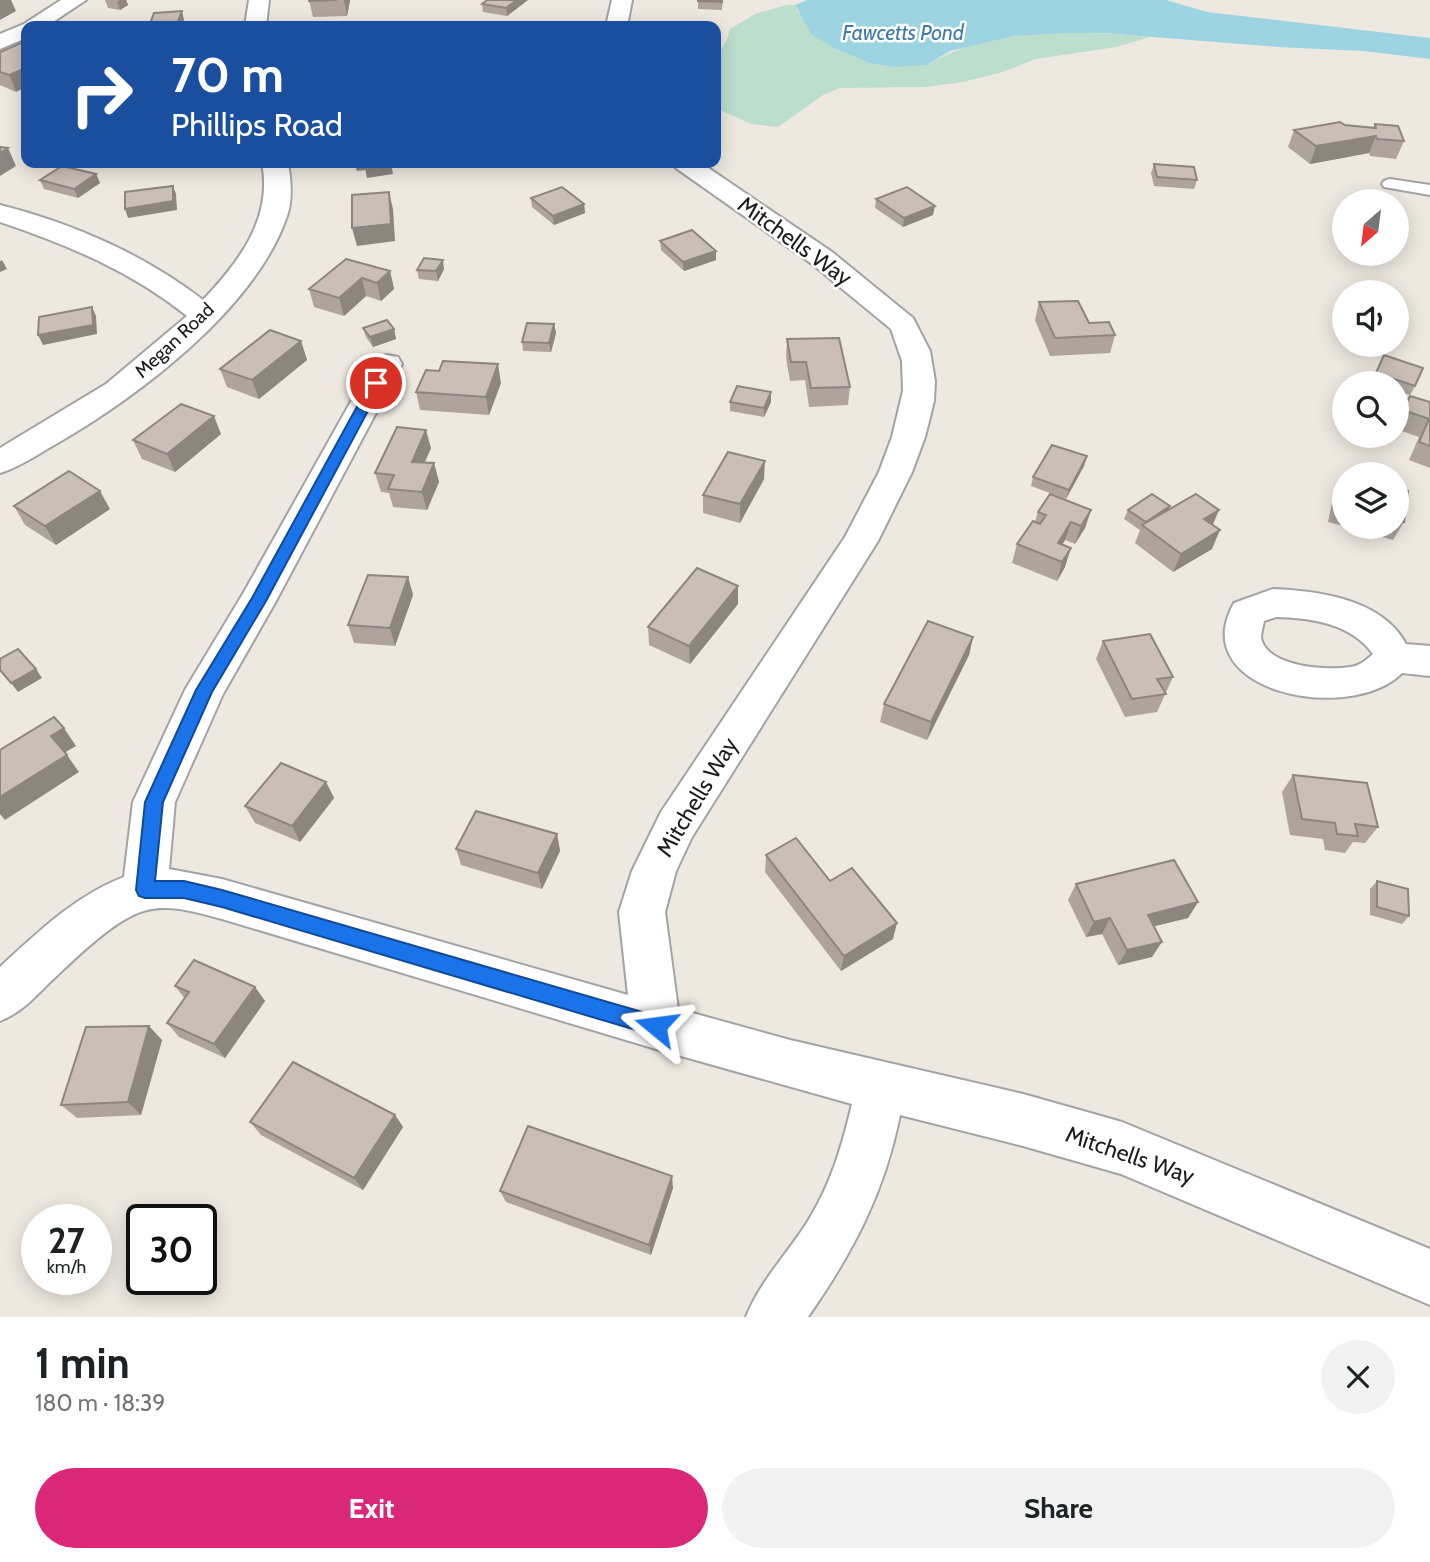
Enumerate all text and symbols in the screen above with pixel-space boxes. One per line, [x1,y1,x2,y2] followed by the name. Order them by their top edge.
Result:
[842,20,965,45] water label: Fawcetts Pond
[171,45,284,104] text: 70 m
[56,49,147,140] icon: right
[171,105,343,144] text: Phillips Road
[1332,189,1409,266] north arrow
[1332,189,1409,539] map controls
[732,190,858,292] street label: Mitchells Way
[1332,280,1409,357] button: sound
[130,298,219,383] street label: Megan Road
[346,353,406,413] pin
[357,364,395,402] icon: arrive
[1332,371,1409,448] button: search
[1332,462,1409,539] button: layers
[650,732,744,862] street label: Mitchells Way
[619,989,693,1063] position arrow
[1062,1120,1198,1190] street label: Mitchells Way
[126,1204,217,1295] speed limit sign: 30
[48,1219,85,1262] text: 27
[47,1256,86,1278] text: km/h
[35,1337,130,1389] text: 1 min
[1321,1340,1395,1414] button: close
[35,1389,165,1417] text: 180 m · 18:39
[35,1468,708,1548] button: Exit
[722,1468,1395,1548] button: Share

